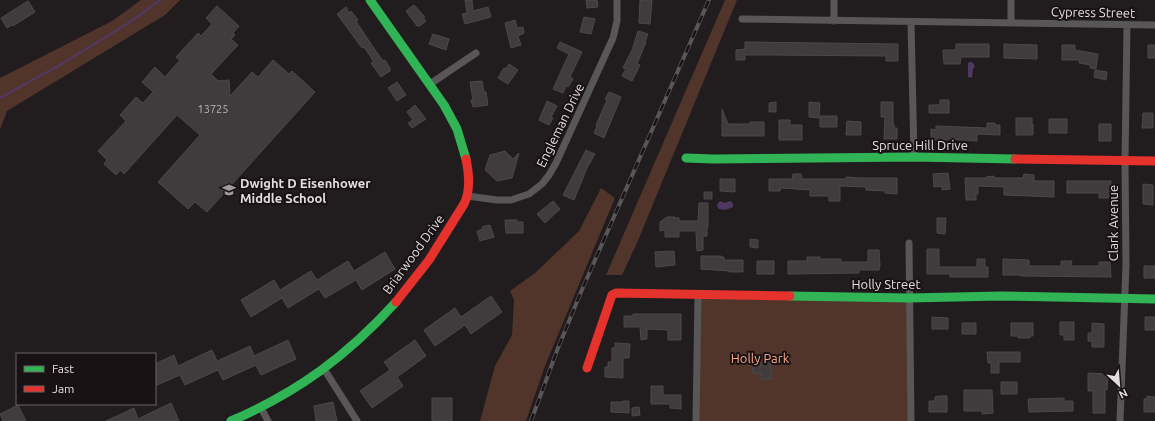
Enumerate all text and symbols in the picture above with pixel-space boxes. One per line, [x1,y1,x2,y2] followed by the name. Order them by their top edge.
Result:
[1051,4,1135,20] street label: Cypress Street
[534,81,586,169] street label: Engleman Drive
[197,103,229,115] house number: 13725
[872,138,968,152] street label: Spruce Hill Drive
[240,176,371,205] place label: Dwight D Eisenhower Middle School
[221,182,237,198] school or university icon: Dwight D Eisenhower Middle School
[1106,185,1120,261] street label: Clark Avenue
[379,212,447,296] street label: Briarwood Drive
[851,277,921,291] street label: Holly Street
[731,351,790,365] park label: Holly Park
[16,353,156,405] legend
[52,362,74,375] text: Fast
[1099,365,1139,405] north arrow
[52,382,74,395] text: Jam
[1117,387,1130,401] text: N

